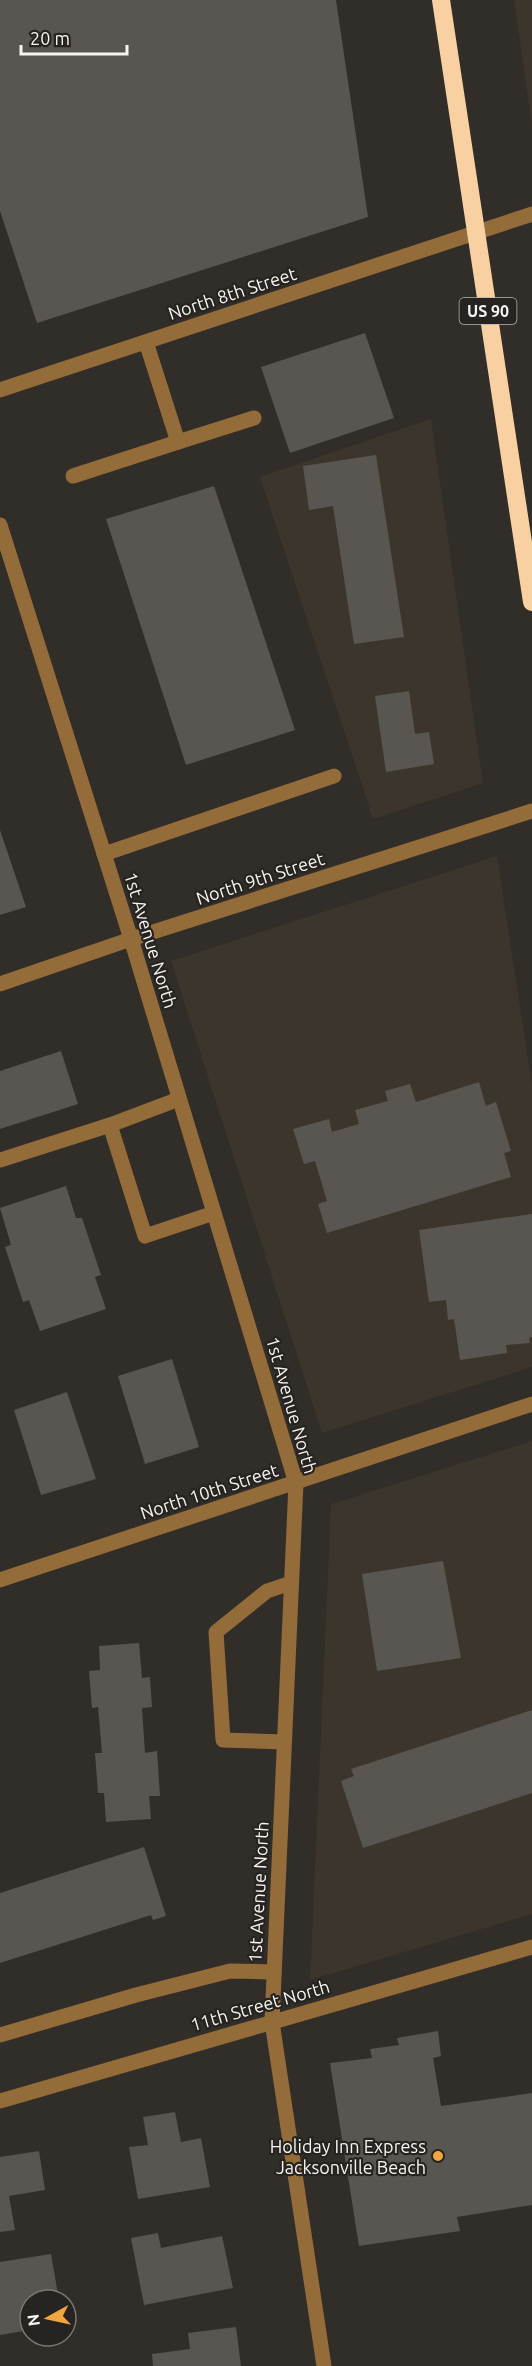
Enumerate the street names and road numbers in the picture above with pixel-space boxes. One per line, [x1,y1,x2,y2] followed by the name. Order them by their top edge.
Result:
[165,263,299,323] street label: North 8th Street
[460,298,516,324] road number: US 90
[193,848,327,908] street label: North 9th Street
[121,869,181,1011] street label: 1st Avenue North
[263,1334,321,1476] street label: 1st Avenue North
[138,1459,280,1523] street label: North 10th Street
[244,1821,272,1963] street label: 1st Avenue North
[188,1976,332,2034] street label: 11th Street North

